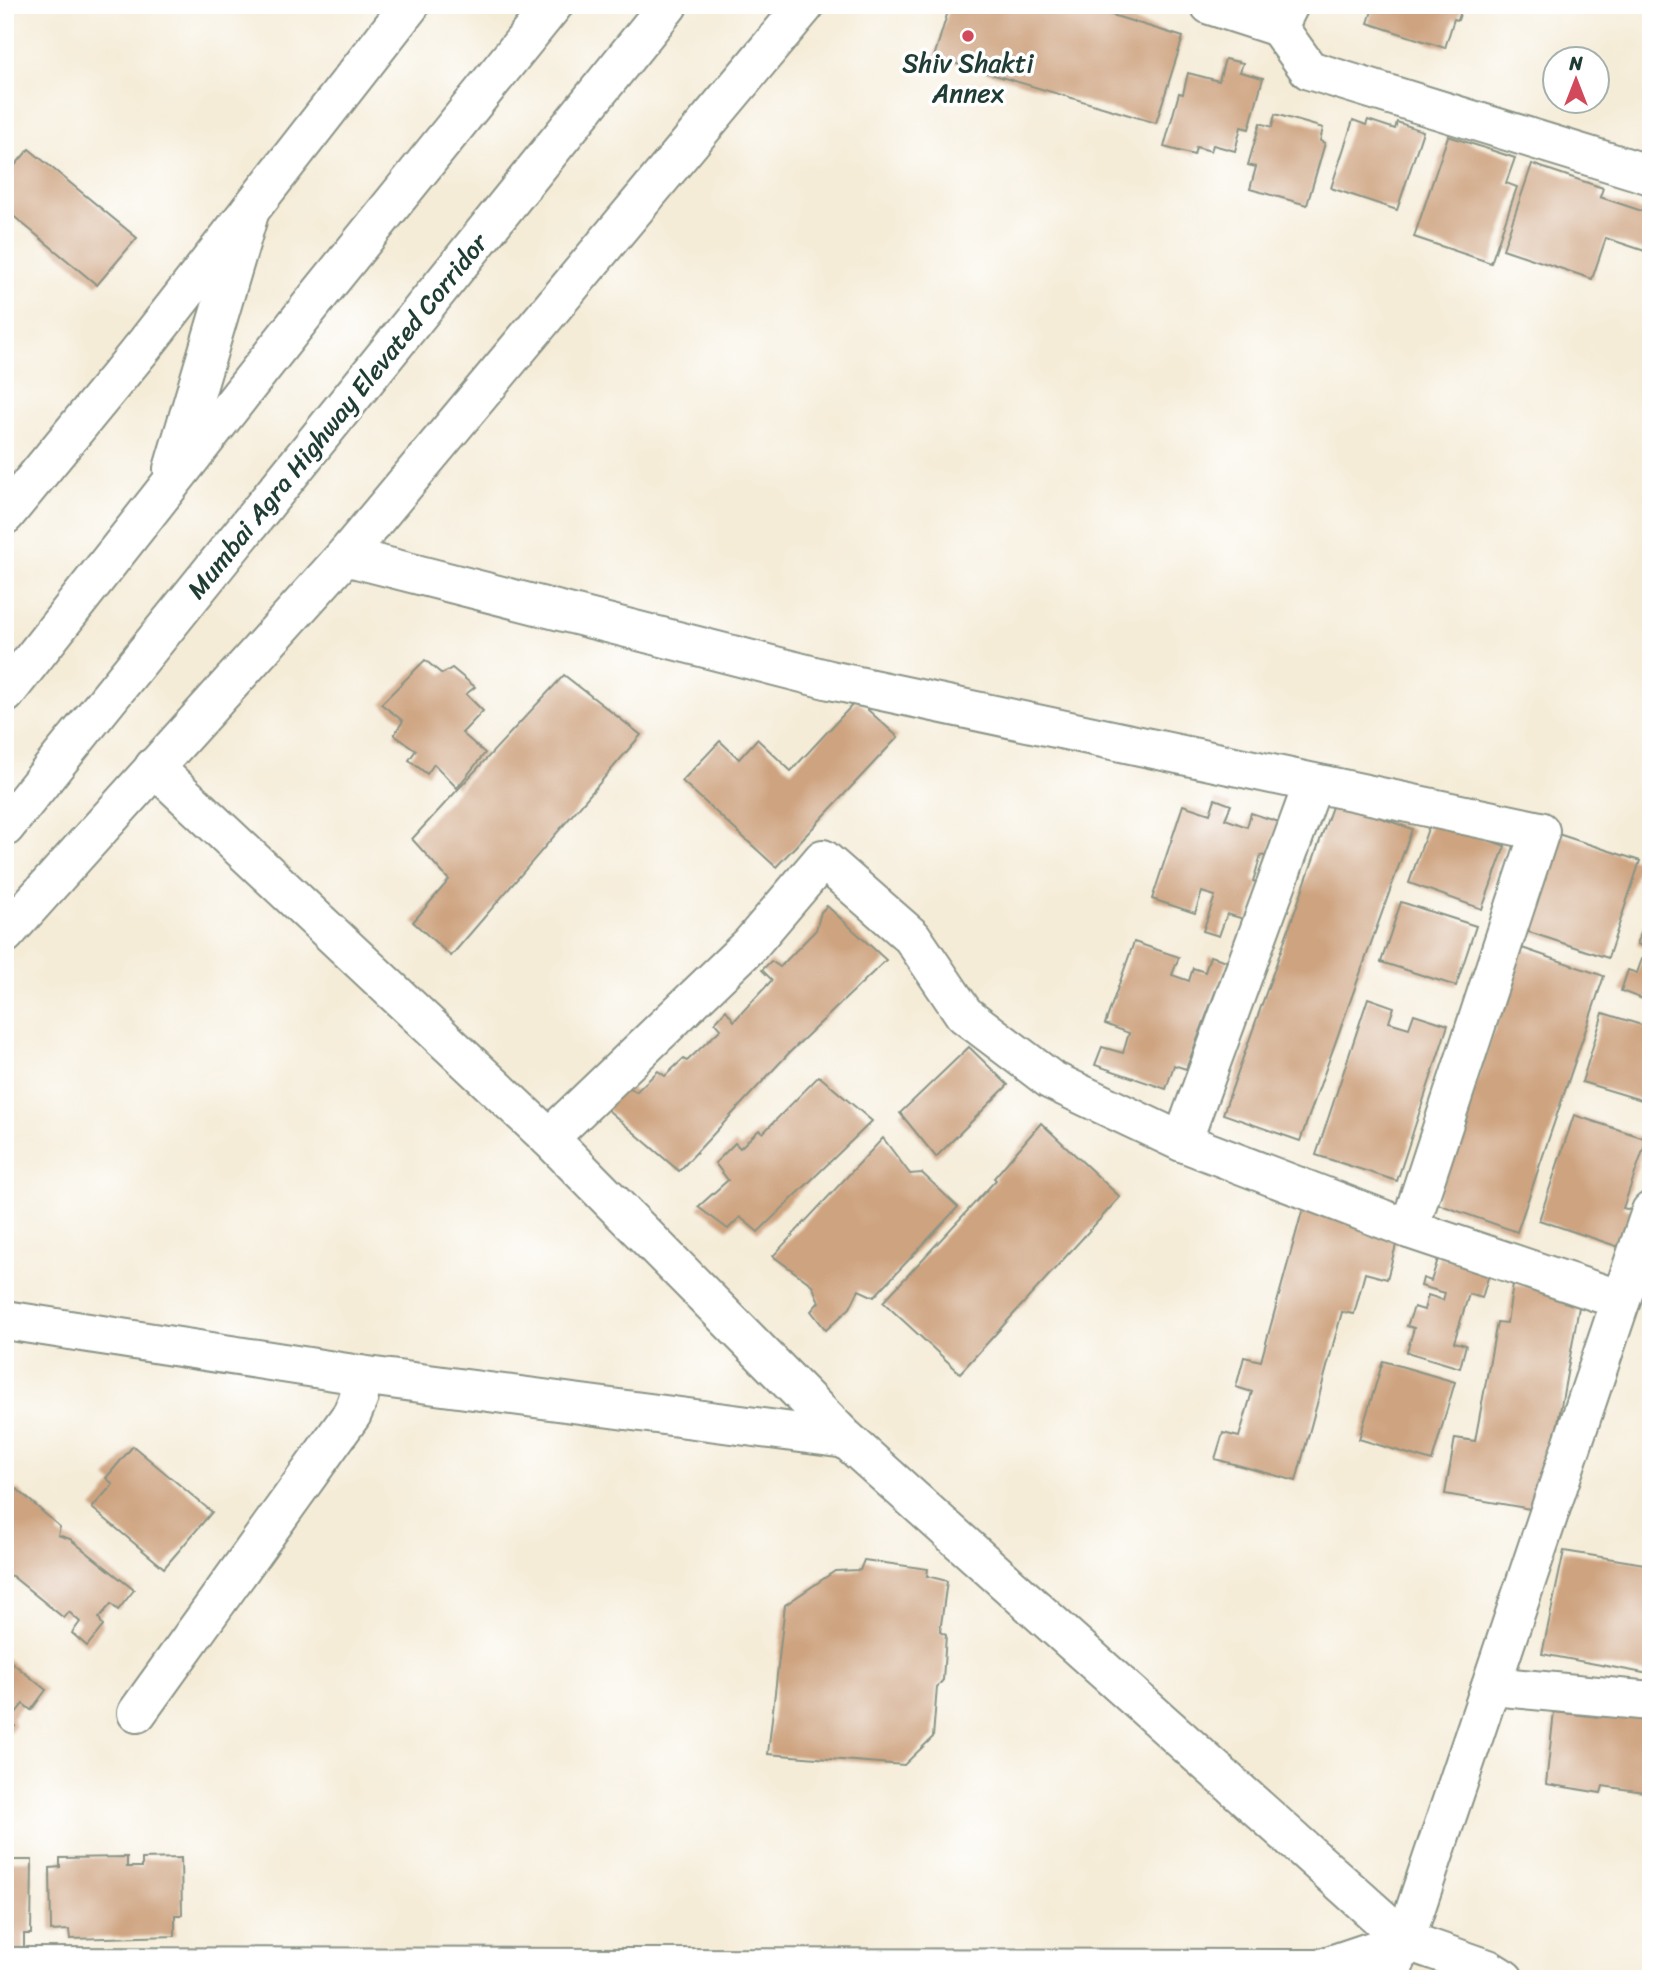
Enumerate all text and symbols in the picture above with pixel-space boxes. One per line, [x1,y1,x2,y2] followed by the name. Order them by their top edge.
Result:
[960,28,976,44] marker: Shiv Shakti Annex
[902,40,1034,116] place label: Shiv Shakti Annex
[1540,46,1610,116] north arrow
[1568,47,1583,80] text: N
[174,222,500,609] street label: Mumbai Agra Highway Elevated Corridor

